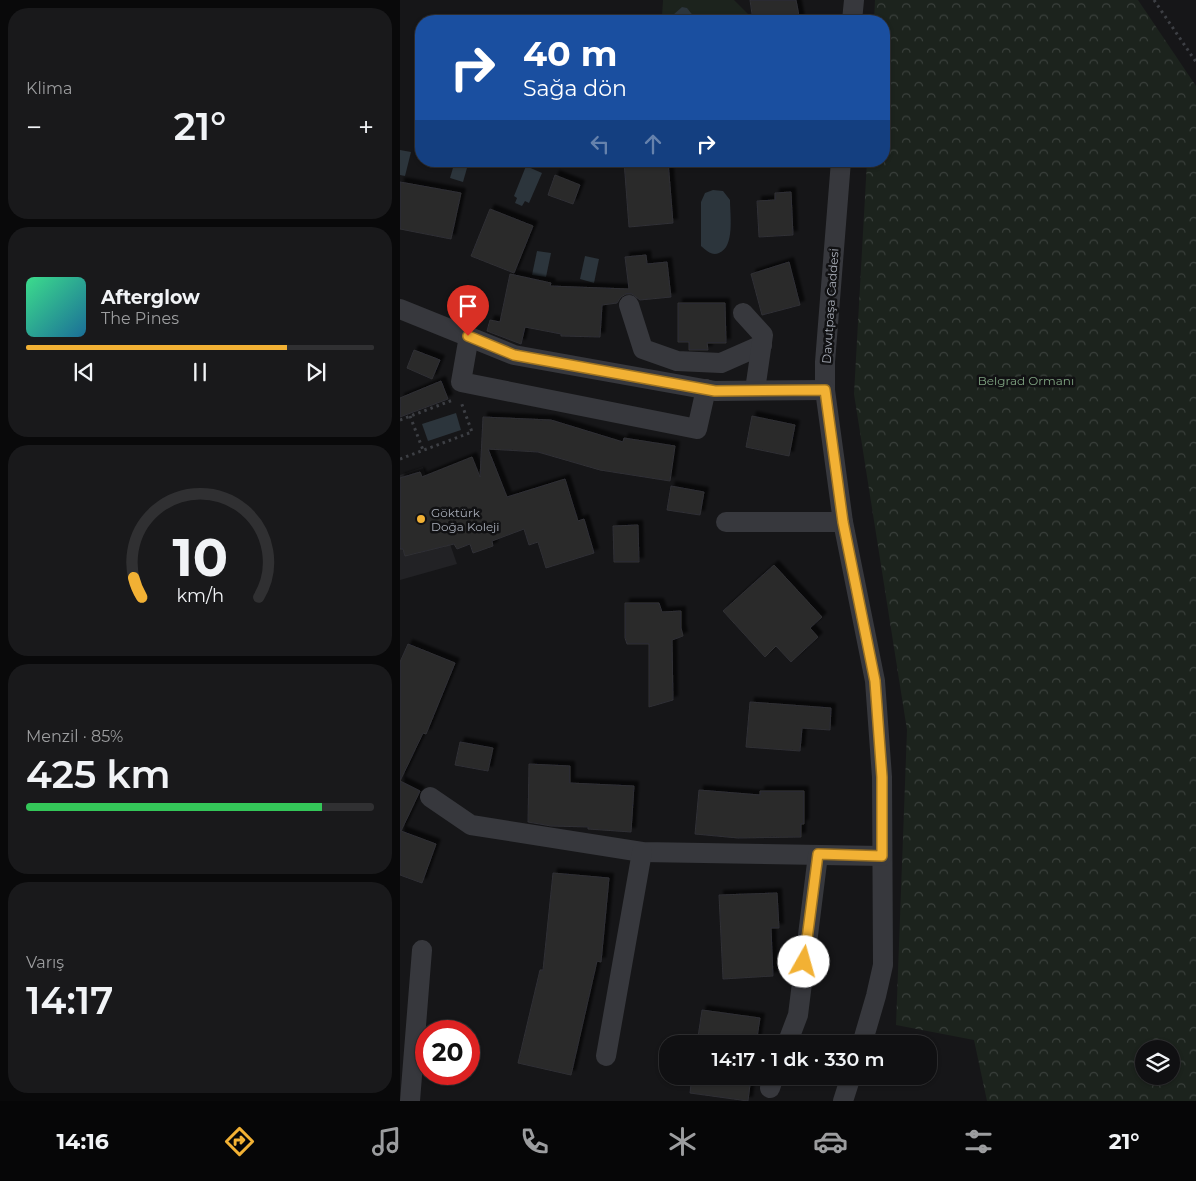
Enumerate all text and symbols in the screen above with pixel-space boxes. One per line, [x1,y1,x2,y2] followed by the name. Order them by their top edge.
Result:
[523,32,618,75] text: 40 m
[440,35,505,100] icon: right
[523,75,627,102] text: Sağa dön
[26,79,72,98] text: Klima
[174,103,226,150] text: 21°
[26,110,42,144] text: −
[358,110,374,144] text: +
[586,130,614,158] icon: left
[639,130,667,158] icon: ahead
[692,130,720,158] icon: right
[818,248,842,364] street label: Davutpaşa Caddesi
[447,285,489,336] pin
[101,286,200,309] text: Afterglow
[454,292,482,320] icon: arrive
[101,309,179,328] text: The Pines
[70,358,98,386] icon: previous
[186,358,214,386] icon: pause
[302,358,330,386] icon: next
[978,373,1074,388] park label: Belgrad Ormanı
[431,505,500,534] place label: Göktürk Doğa Koleji
[415,513,427,525] marker: Göktürk Doğa Koleji
[172,526,228,589] text: 10
[176,585,224,606] text: km/h
[26,727,123,746] text: Menzil · 85%
[26,751,171,798] text: 425 km
[777,935,829,987] position arrow
[26,953,64,972] text: Varış
[26,977,113,1024] text: 14:17
[415,1020,480,1085] speed limit sign: 20
[1135,1040,1180,1085] map controls
[1135,1040,1180,1085] button: layers
[711,1048,885,1071] text: 14:17 · 1 dk · 330 m
[222,1124,257,1159] icon: directions
[369,1124,404,1159] icon: music
[517,1124,552,1159] icon: phone
[665,1124,700,1159] icon: climate
[813,1124,848,1159] icon: car
[961,1124,996,1159] icon: filters
[56,1128,109,1155] text: 14:16
[1109,1128,1140,1155] text: 21°

